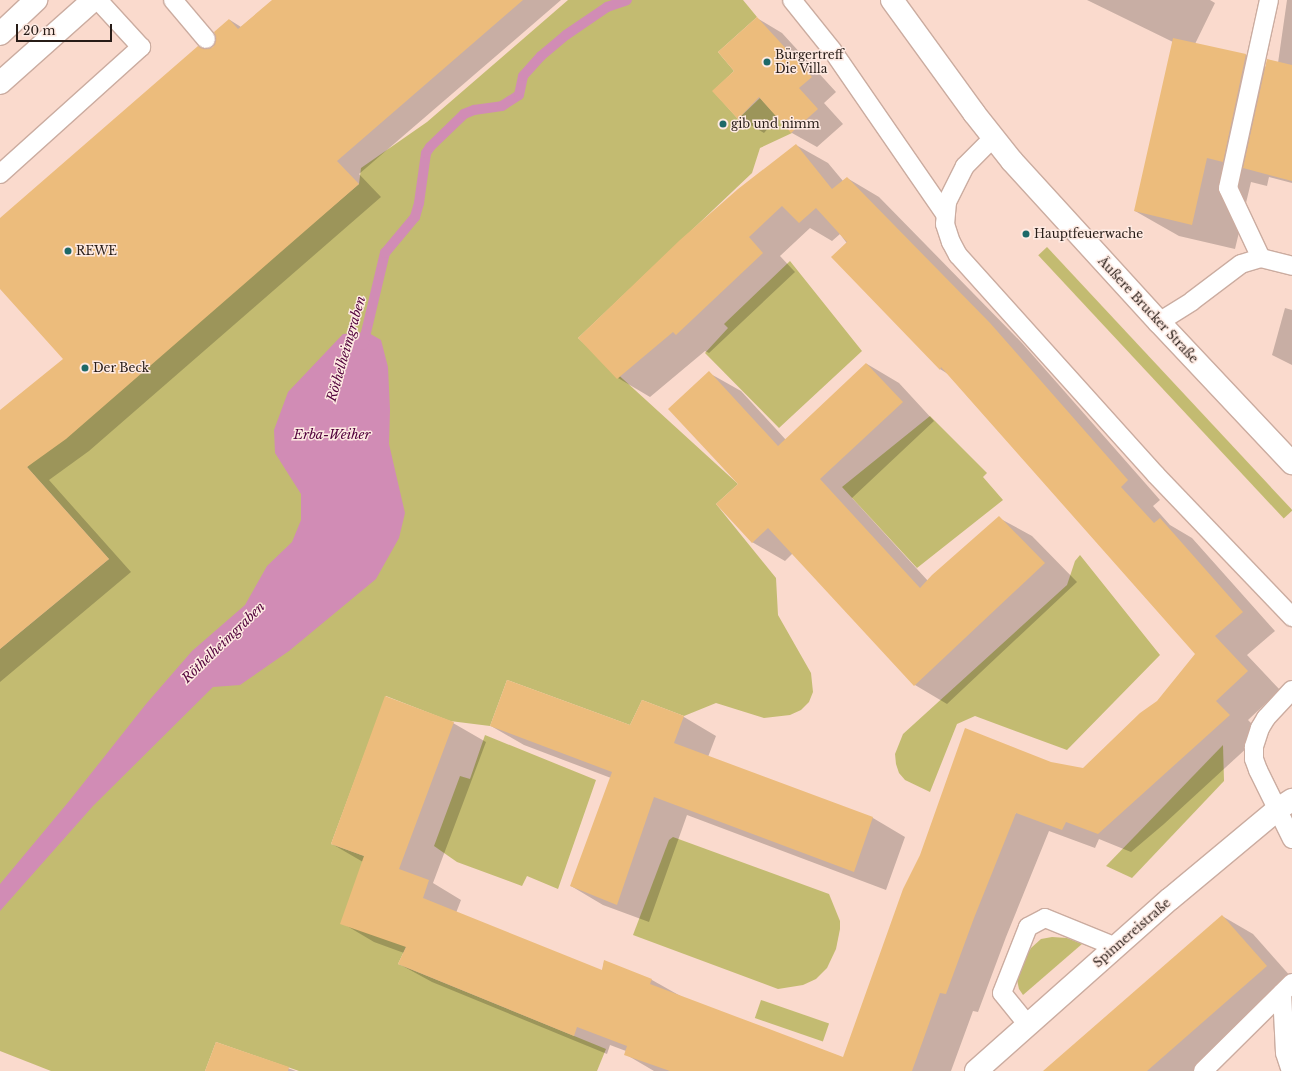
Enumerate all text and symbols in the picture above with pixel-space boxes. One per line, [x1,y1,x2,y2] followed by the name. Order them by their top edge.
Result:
[18,16,114,42] scale bar
[23,23,55,38] text: 20 m
[775,48,843,76] place label: Bürgertreff Die Villa
[762,57,772,67] marker: Bürgertreff Die Villa
[731,117,820,131] place label: gib und nimm
[718,119,728,129] marker: gib und nimm
[1034,227,1143,241] place label: Hauptfeuerwache
[1021,229,1031,239] marker: Hauptfeuerwache
[76,244,117,258] place label: REWE
[63,246,73,256] marker: REWE
[1095,254,1201,366] street label: Äußere Brucker Straße
[324,294,370,404] water label: Röthelheimgraben
[93,361,150,375] place label: Der Beck
[80,363,90,373] marker: Der Beck
[294,427,370,443] water label: Erba-Weiher
[179,600,269,686] water label: Röthelheimgraben
[1091,896,1173,970] street label: Spinnereistraße

